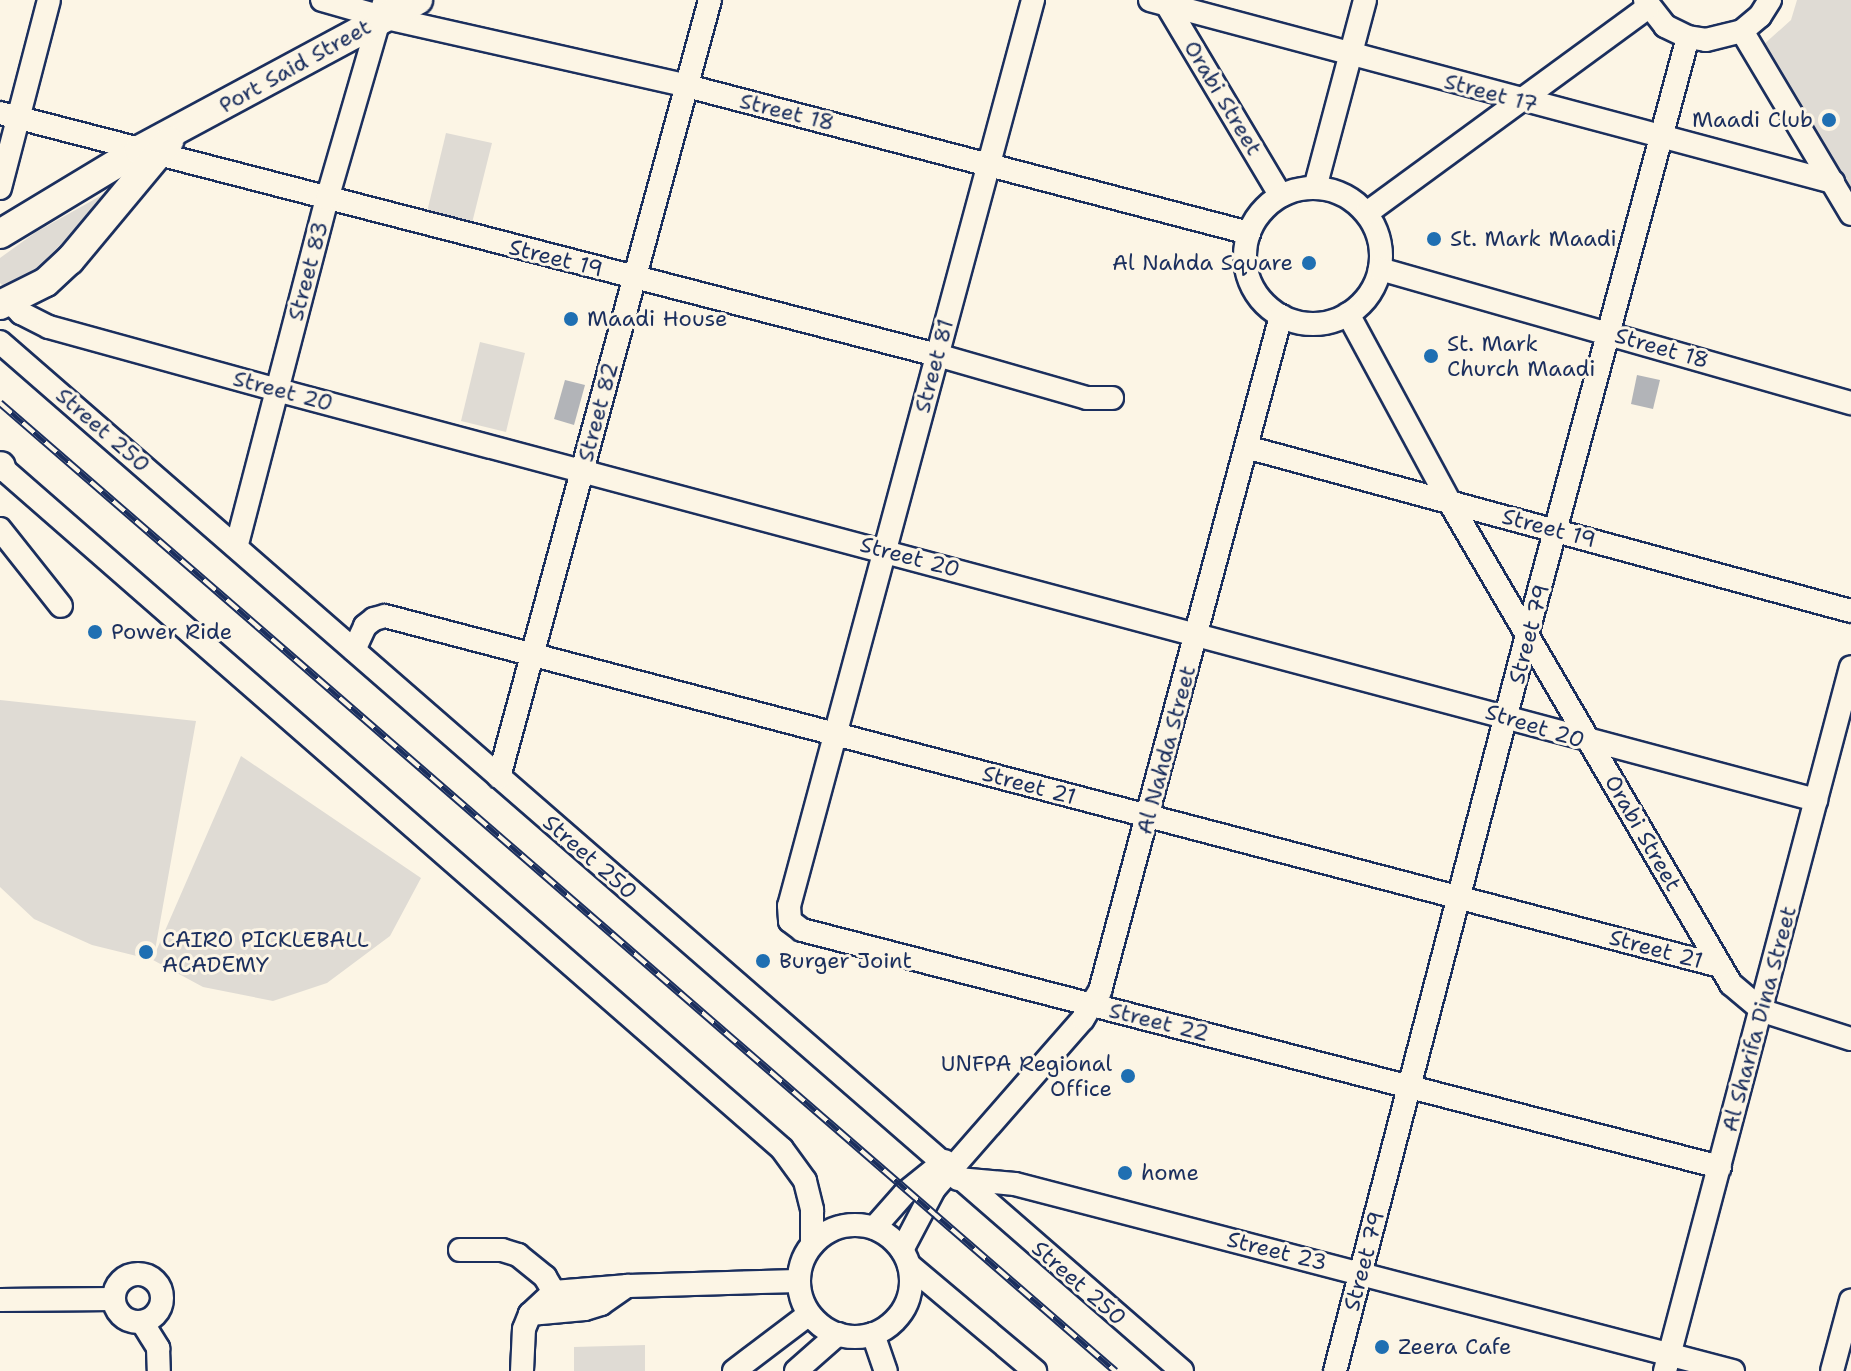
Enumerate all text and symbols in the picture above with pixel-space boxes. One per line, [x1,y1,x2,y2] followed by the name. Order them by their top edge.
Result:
[214,13,376,119] street label: Port Said Street
[1178,36,1268,160] street label: Orabi Street
[1441,68,1541,118] street label: Street 17
[737,88,837,136] street label: Street 18
[1692,107,1813,133] place label: Maadi Club
[1820,111,1838,129] marker: Maadi Club
[282,218,334,324] street label: Street 83
[1450,226,1617,252] place label: St. Mark Maadi
[1425,230,1443,248] marker: St. Mark Maadi
[506,234,606,282] street label: Street 19
[1112,250,1293,276] place label: Al Nahda Square
[1300,254,1318,272] marker: Al Nahda Square
[587,306,727,332] place label: Maadi House
[562,310,580,328] marker: Maadi House
[909,316,959,416] street label: Street 81
[1612,322,1712,374] street label: Street 18
[1447,330,1595,382] place label: St. Mark Church Maadi
[1422,347,1440,365] marker: St. Mark Church Maadi
[572,359,624,465] street label: Street 82
[230,365,336,417] street label: Street 20
[51,382,155,478] street label: Street 250
[1499,503,1599,553] street label: Street 19
[857,531,963,583] street label: Street 20
[1503,581,1555,687] street label: Street 79
[111,619,232,645] place label: Power Ride
[86,623,104,641] marker: Power Ride
[1131,663,1201,837] street label: Al Nahda Street
[1482,698,1588,754] street label: Street 20
[979,760,1079,810] street label: Street 21
[1599,770,1687,896] street label: Orabi Street
[538,809,642,905] street label: Street 250
[1716,903,1802,1135] street label: Al Sharifa Dina Street
[1606,924,1706,974] street label: Street 21
[162,926,369,978] place label: CAIRO PICKLEBALL ACADEMY
[137,943,155,961] marker: CAIRO PICKLEBALL ACADEMY
[779,948,912,974] place label: Burger Joint
[754,952,772,970] marker: Burger Joint
[1106,997,1212,1047] street label: Street 22
[941,1050,1112,1102] place label: UNFPA Regional Office
[1119,1067,1137,1085] marker: UNFPA Regional Office
[1141,1160,1199,1186] place label: home
[1116,1164,1134,1182] marker: home
[1338,1208,1390,1314] street label: Street 79
[1224,1226,1330,1276] street label: Street 23
[1027,1235,1131,1331] street label: Street 250
[1398,1334,1511,1360] place label: Zeera Cafe
[1373,1338,1391,1356] marker: Zeera Cafe

